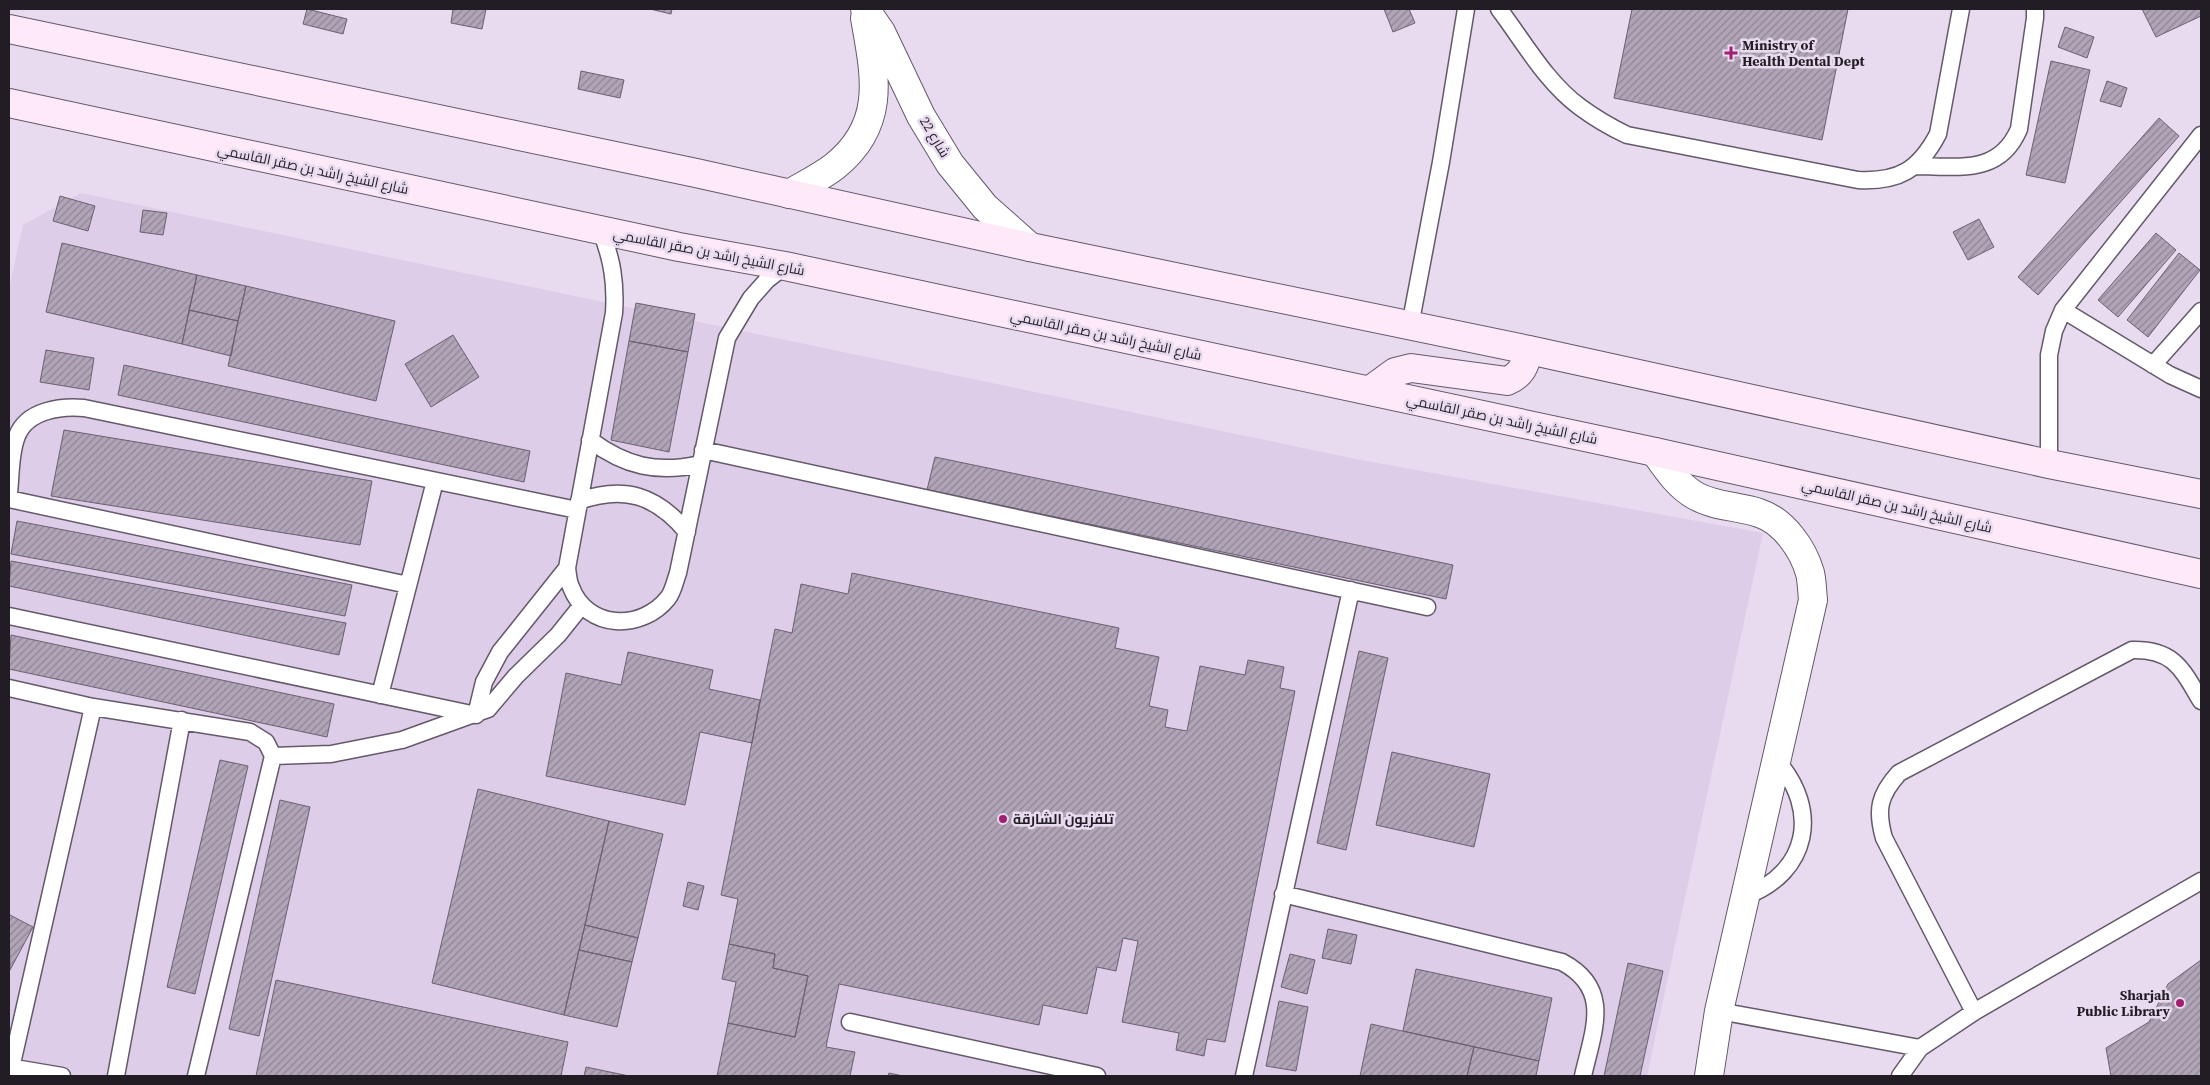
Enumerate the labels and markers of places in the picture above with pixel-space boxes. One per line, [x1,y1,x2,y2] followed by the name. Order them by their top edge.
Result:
[1742,35,1865,71] place label: Ministry of Health Dental Dept
[1724,46,1738,60] marker: Ministry of Health Dental Dept
[1013,809,1115,829] place label: تلفزيون الشارقة
[997,813,1009,825] marker: تلفزيون الشارقة
[2076,985,2171,1021] place label: Sharjah Public Library
[2174,997,2186,1009] marker: Sharjah Public Library

